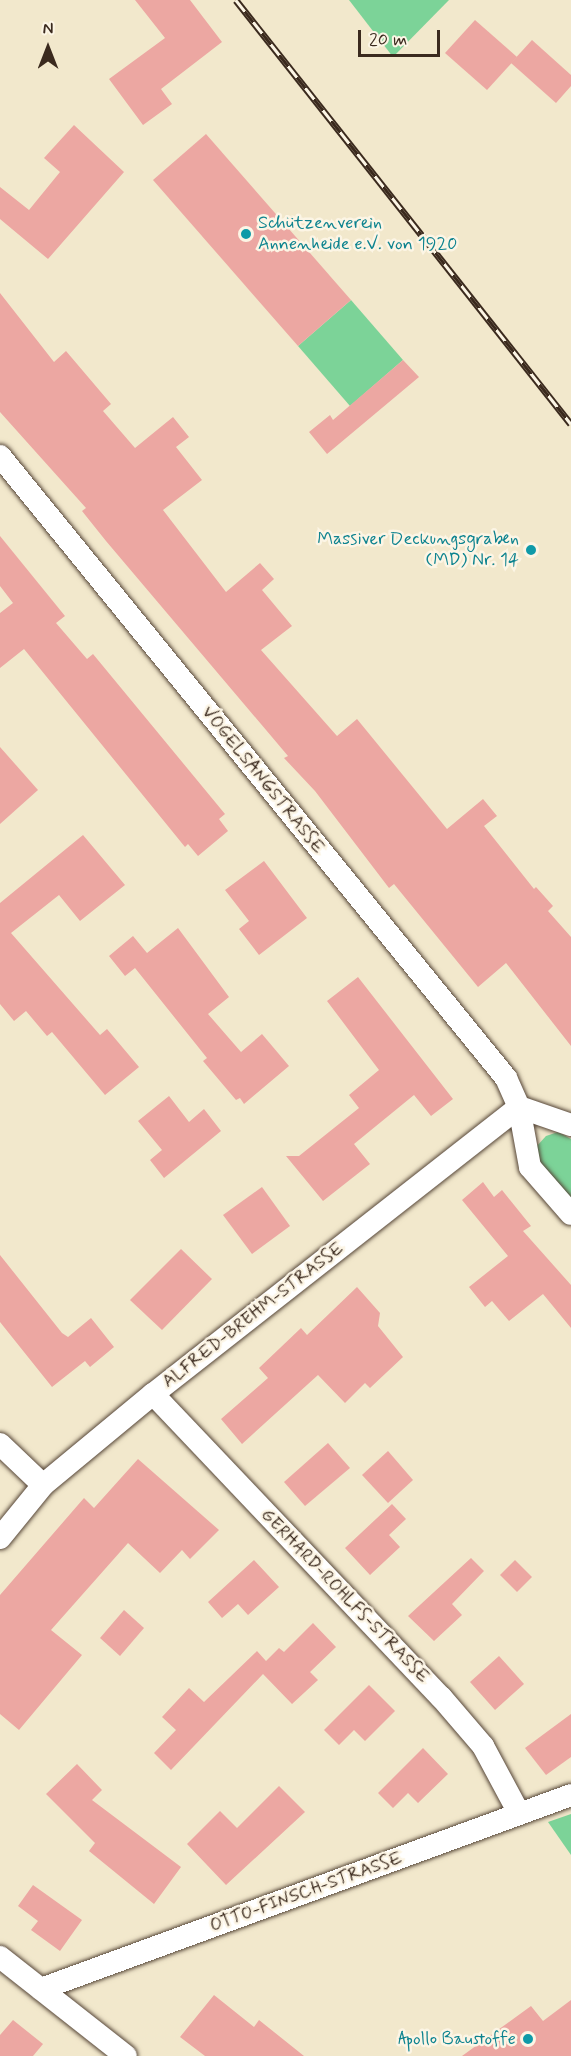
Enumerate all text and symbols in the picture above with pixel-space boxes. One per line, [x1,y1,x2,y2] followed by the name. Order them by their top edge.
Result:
[18,18,78,78] north arrow
[361,18,444,56] scale bar
[43,19,53,40] text: N
[369,28,407,52] text: 20 m
[258,213,458,256] place label: Schützenverein Annenheide e.V. von 1920
[239,227,253,241] marker: Schützenverein Annenheide e.V. von 1920
[326,529,519,572] place label: Massiver Deckungsgraben (MD) Nr. 14
[524,543,538,557] marker: Massiver Deckungsgraben (MD) Nr. 14
[197,702,329,858] street label: VOGELSANGSTRASSE
[158,1238,348,1392] street label: ALFRED-BREHM-STRASSE
[256,1504,434,1688] street label: GERHARD-ROHLFS-STRASSE
[207,1847,405,1937] street label: OTTO-FINSCH-STRASSE
[402,2028,516,2050] place label: Apollo Baustoffe
[521,2032,535,2046] marker: Apollo Baustoffe

